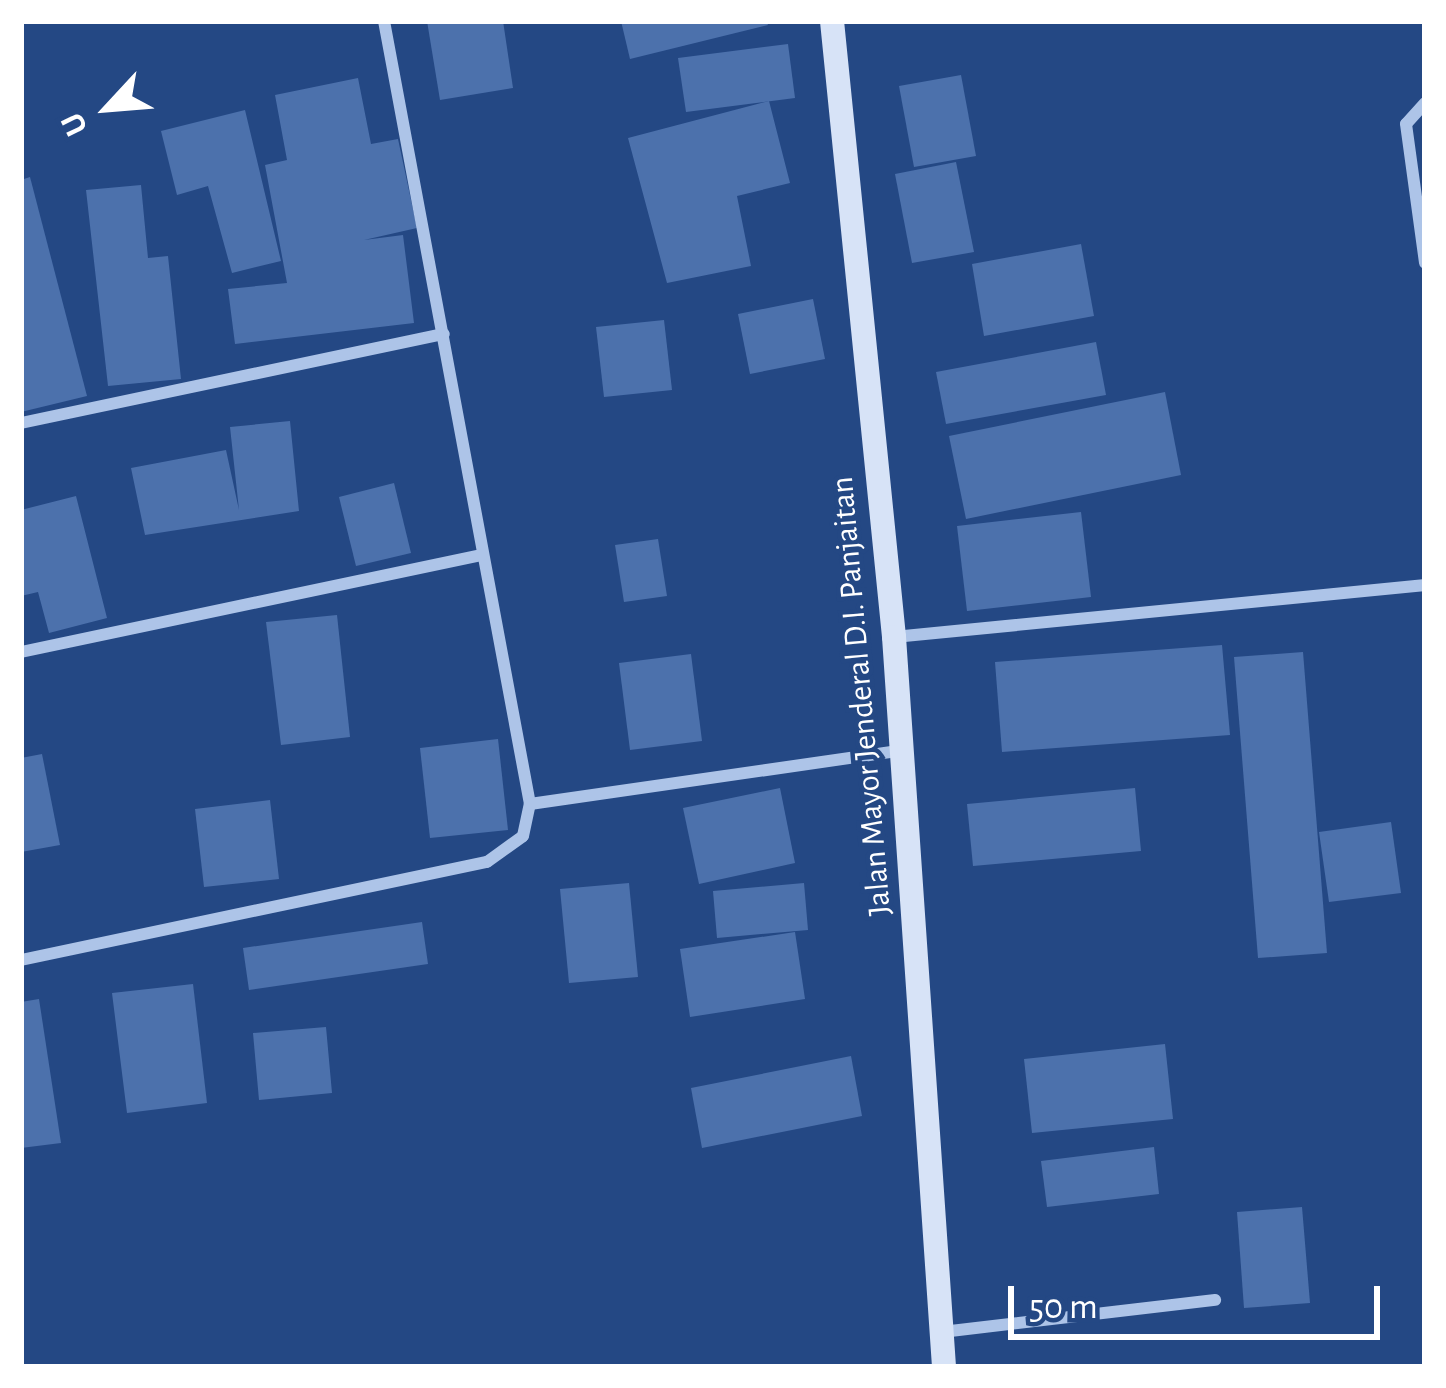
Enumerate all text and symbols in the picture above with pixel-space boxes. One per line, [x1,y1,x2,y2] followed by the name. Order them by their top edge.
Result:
[48,48,168,168] north arrow
[56,107,95,141] text: U
[823,475,901,917] street label: Jalan Mayor Jenderal D.I. Panjaitan
[1014,1262,1386,1336] scale bar
[1029,1289,1098,1325] text: 50 m

